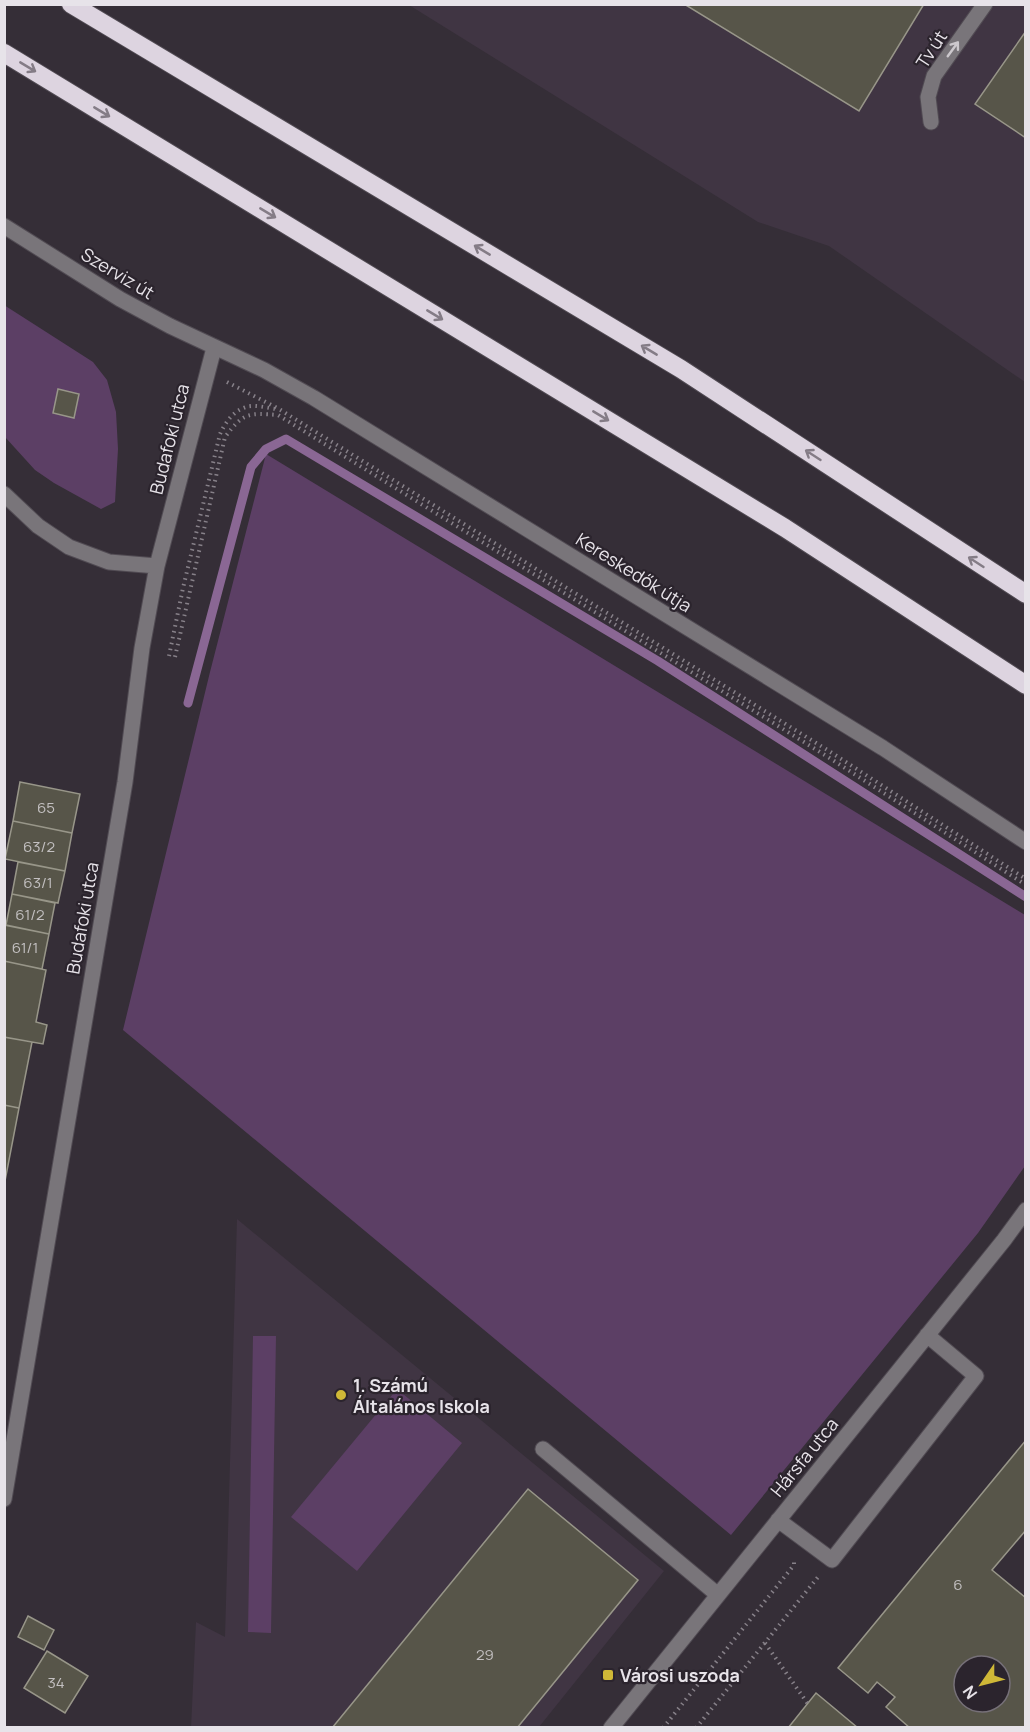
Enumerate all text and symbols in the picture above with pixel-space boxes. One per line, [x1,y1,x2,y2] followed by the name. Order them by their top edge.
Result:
[910,26,952,72] street label: Tv út
[947,42,959,58] one-way arrow
[19,61,36,73] one-way arrow
[93,106,110,118] one-way arrow
[259,208,276,220] one-way arrow
[77,242,159,304] street label: Szerviz út
[473,244,491,255] one-way arrow
[426,309,443,321] one-way arrow
[641,344,658,356] one-way arrow
[144,381,194,497] street label: Budafoki utca
[592,410,609,422] one-way arrow
[805,449,822,461] one-way arrow
[572,527,696,617] street label: Kereskedők útja
[968,555,985,568] one-way arrow
[37,797,55,818] house number: 65
[23,836,55,857] house number: 63/2
[60,860,104,976] street label: Budafoki utca
[23,872,53,893] house number: 63/1
[15,904,45,925] house number: 61/2
[12,937,38,958] house number: 61/1
[353,1373,490,1418] place label: 1. Számú Általános Iskola
[334,1388,348,1402] marker: 1. Számú Általános Iskola
[765,1413,843,1501] street label: Hársfa utca
[953,1574,963,1595] house number: 6
[476,1644,494,1665] house number: 29
[952,1654,1012,1714] north arrow
[620,1663,740,1687] place label: Városi uszoda
[601,1668,615,1682] marker: Városi uszoda
[47,1672,65,1693] house number: 34
[957,1682,982,1704] text: N

